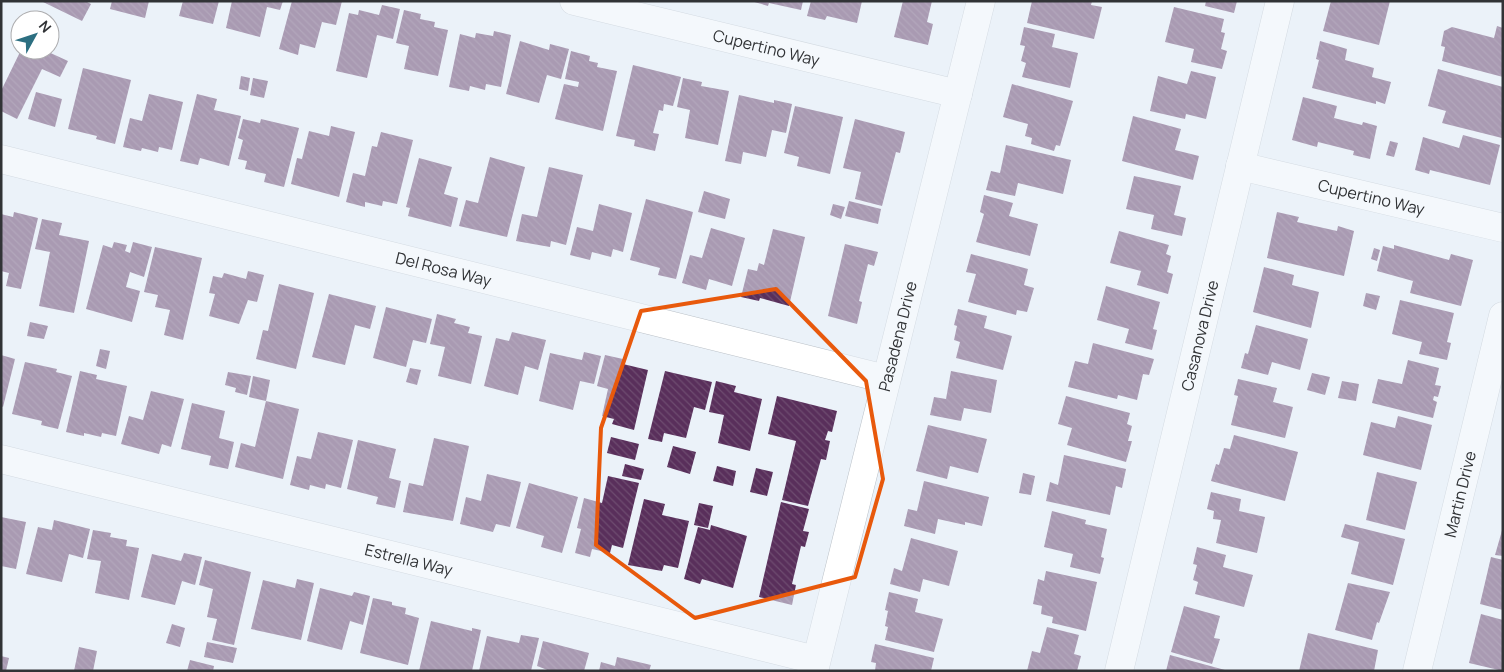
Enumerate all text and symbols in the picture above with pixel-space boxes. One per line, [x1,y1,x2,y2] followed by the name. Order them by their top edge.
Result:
[10,10,60,60] north arrow
[35,16,56,36] text: N
[711,24,823,71] street label: Cupertino Way
[1316,174,1428,220] street label: Cupertino Way
[393,246,494,292] street label: Del Rosa Way
[1176,278,1224,393] street label: Casanova Drive
[873,279,922,394] street label: Pasadena Drive
[1439,449,1481,540] street label: Martin Drive
[363,538,455,581] street label: Estrella Way

